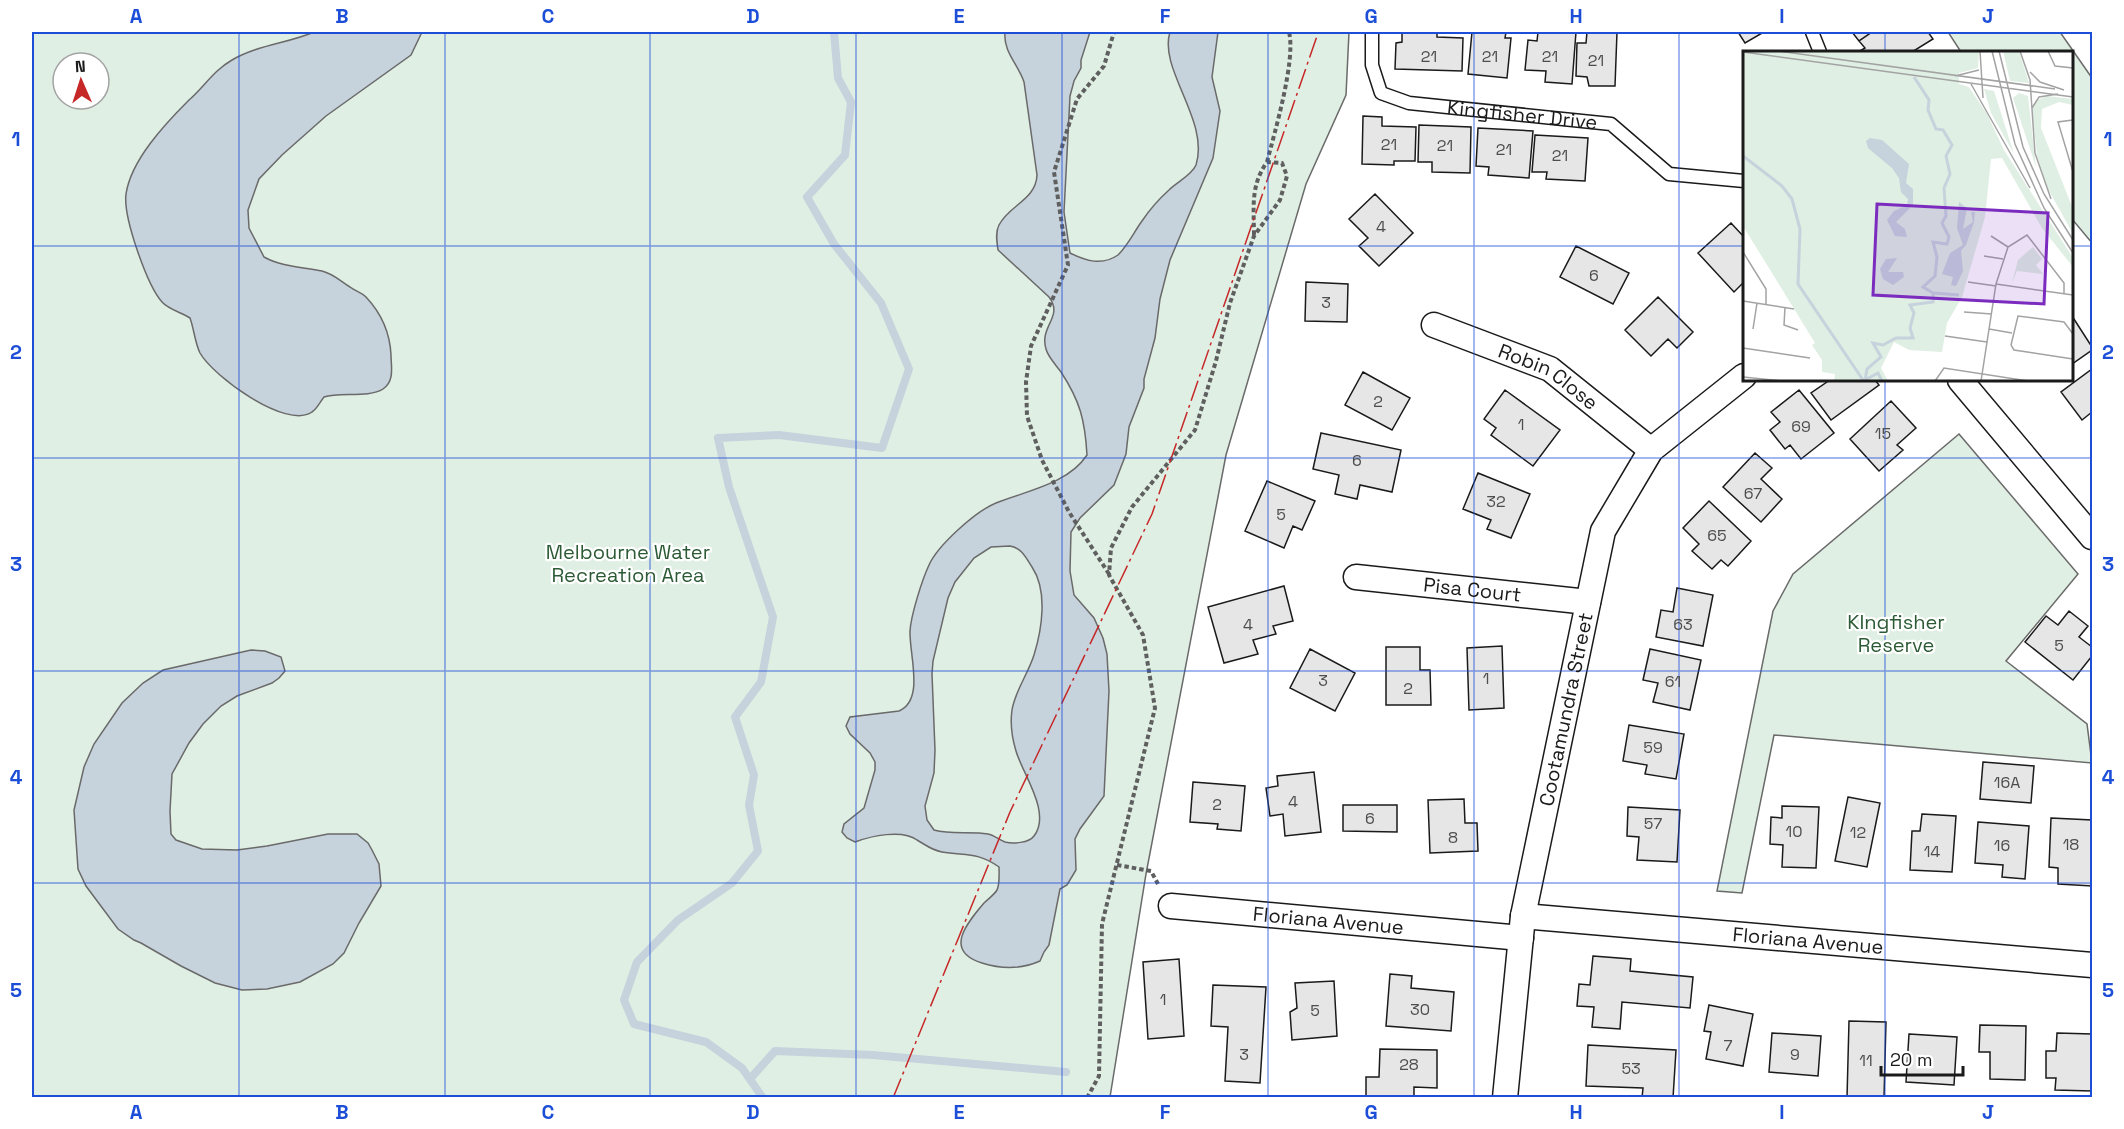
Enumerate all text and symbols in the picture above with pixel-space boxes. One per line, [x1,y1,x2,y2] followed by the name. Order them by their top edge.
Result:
[130,3,143,29] text: A
[335,3,349,29] text: B
[542,3,555,29] text: C
[746,3,760,29] text: D
[953,3,965,29] text: E
[1160,3,1171,29] text: F
[1364,3,1378,29] text: G
[1569,3,1583,29] text: H
[1779,3,1785,29] text: I
[1982,3,1994,29] text: J
[1421,46,1437,67] house number: 21
[1482,46,1498,67] house number: 21
[1542,46,1558,67] house number: 21
[1588,50,1604,71] house number: 21
[51,51,111,111] north arrow
[1743,51,2073,381] inset map
[74,56,86,77] text: N
[1446,94,1599,135] street label: Kingfisher Drive
[11,126,21,152] text: 1
[2103,126,2113,152] text: 1
[1381,134,1397,155] house number: 21
[1437,135,1453,156] house number: 21
[1496,139,1512,160] house number: 21
[1552,145,1568,166] house number: 21
[1376,216,1386,237] house number: 4
[1589,265,1599,286] house number: 6
[1321,292,1331,313] house number: 3
[1495,338,1604,416] street label: Robin Close
[10,339,22,365] text: 2
[2102,339,2114,365] text: 2
[1373,391,1383,412] house number: 2
[1518,414,1524,435] house number: 1
[1791,416,1811,437] house number: 69
[1875,423,1891,444] house number: 15
[1352,450,1362,471] house number: 6
[1744,483,1762,504] house number: 67
[1486,491,1506,512] house number: 32
[1276,504,1286,525] house number: 5
[1707,525,1727,546] house number: 65
[546,539,710,588] park label: Melbourne Water Recreation Area
[10,551,22,577] text: 3
[2102,551,2114,577] text: 3
[1422,571,1523,608] street label: Pisa Court
[1847,609,1945,658] park label: KIngfisher Reserve
[1533,610,1599,809] street label: Cootamundra Street
[1243,614,1253,635] house number: 4
[1673,614,1693,635] house number: 63
[2054,635,2064,656] house number: 5
[1483,668,1489,689] house number: 1
[1318,670,1328,691] house number: 3
[1665,671,1681,692] house number: 61
[1403,678,1413,699] house number: 2
[1643,737,1663,758] house number: 59
[10,764,23,790] text: 4
[2102,764,2115,790] text: 4
[1994,772,2020,793] house number: 16A
[1288,791,1298,812] house number: 4
[1212,794,1222,815] house number: 2
[1365,808,1375,829] house number: 6
[1644,813,1662,834] house number: 57
[1786,821,1802,842] house number: 10
[1850,822,1866,843] house number: 12
[1448,827,1458,848] house number: 8
[2063,834,2079,855] house number: 18
[1994,835,2010,856] house number: 16
[1924,841,1940,862] house number: 14
[1252,901,1405,940] street label: Floriana Avenue
[1731,921,1884,960] street label: Floriana Avenue
[10,977,22,1003] text: 5
[2102,977,2114,1003] text: 5
[1160,989,1166,1010] house number: 1
[1410,999,1430,1020] house number: 30
[1310,1000,1320,1021] house number: 5
[1723,1035,1733,1056] house number: 7
[1881,1039,1964,1077] scale bar
[1239,1044,1249,1065] house number: 3
[1790,1044,1800,1065] house number: 9
[1890,1048,1933,1071] text: 20 m
[1859,1050,1873,1071] house number: 11
[1399,1054,1419,1075] house number: 28
[1621,1058,1641,1079] house number: 53
[130,1099,143,1125] text: A
[335,1099,349,1125] text: B
[542,1099,555,1125] text: C
[746,1099,760,1125] text: D
[953,1099,965,1125] text: E
[1160,1099,1171,1125] text: F
[1364,1099,1378,1125] text: G
[1569,1099,1583,1125] text: H
[1779,1099,1785,1125] text: I
[1982,1099,1994,1125] text: J

